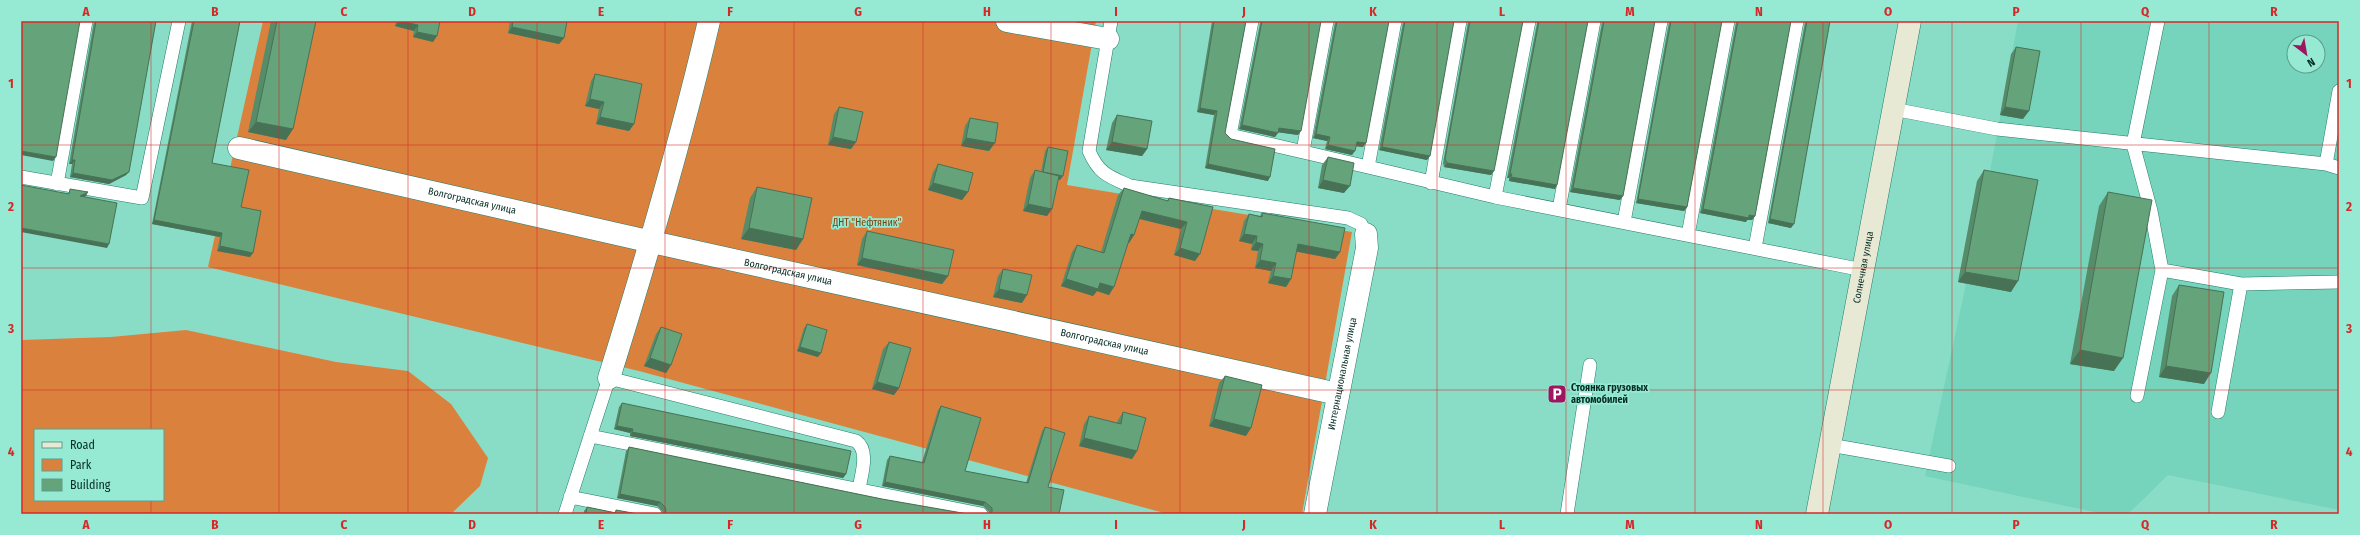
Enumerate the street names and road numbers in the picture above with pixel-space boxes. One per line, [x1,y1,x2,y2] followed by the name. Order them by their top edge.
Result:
[427,185,517,217] street label: Волгоградская улица
[1851,230,1876,304] street label: Солнечная улица
[743,257,833,288] street label: Волгоградская улица
[1326,316,1359,431] street label: Интернациональная улица
[1059,327,1150,358] street label: Волгоградская улица

